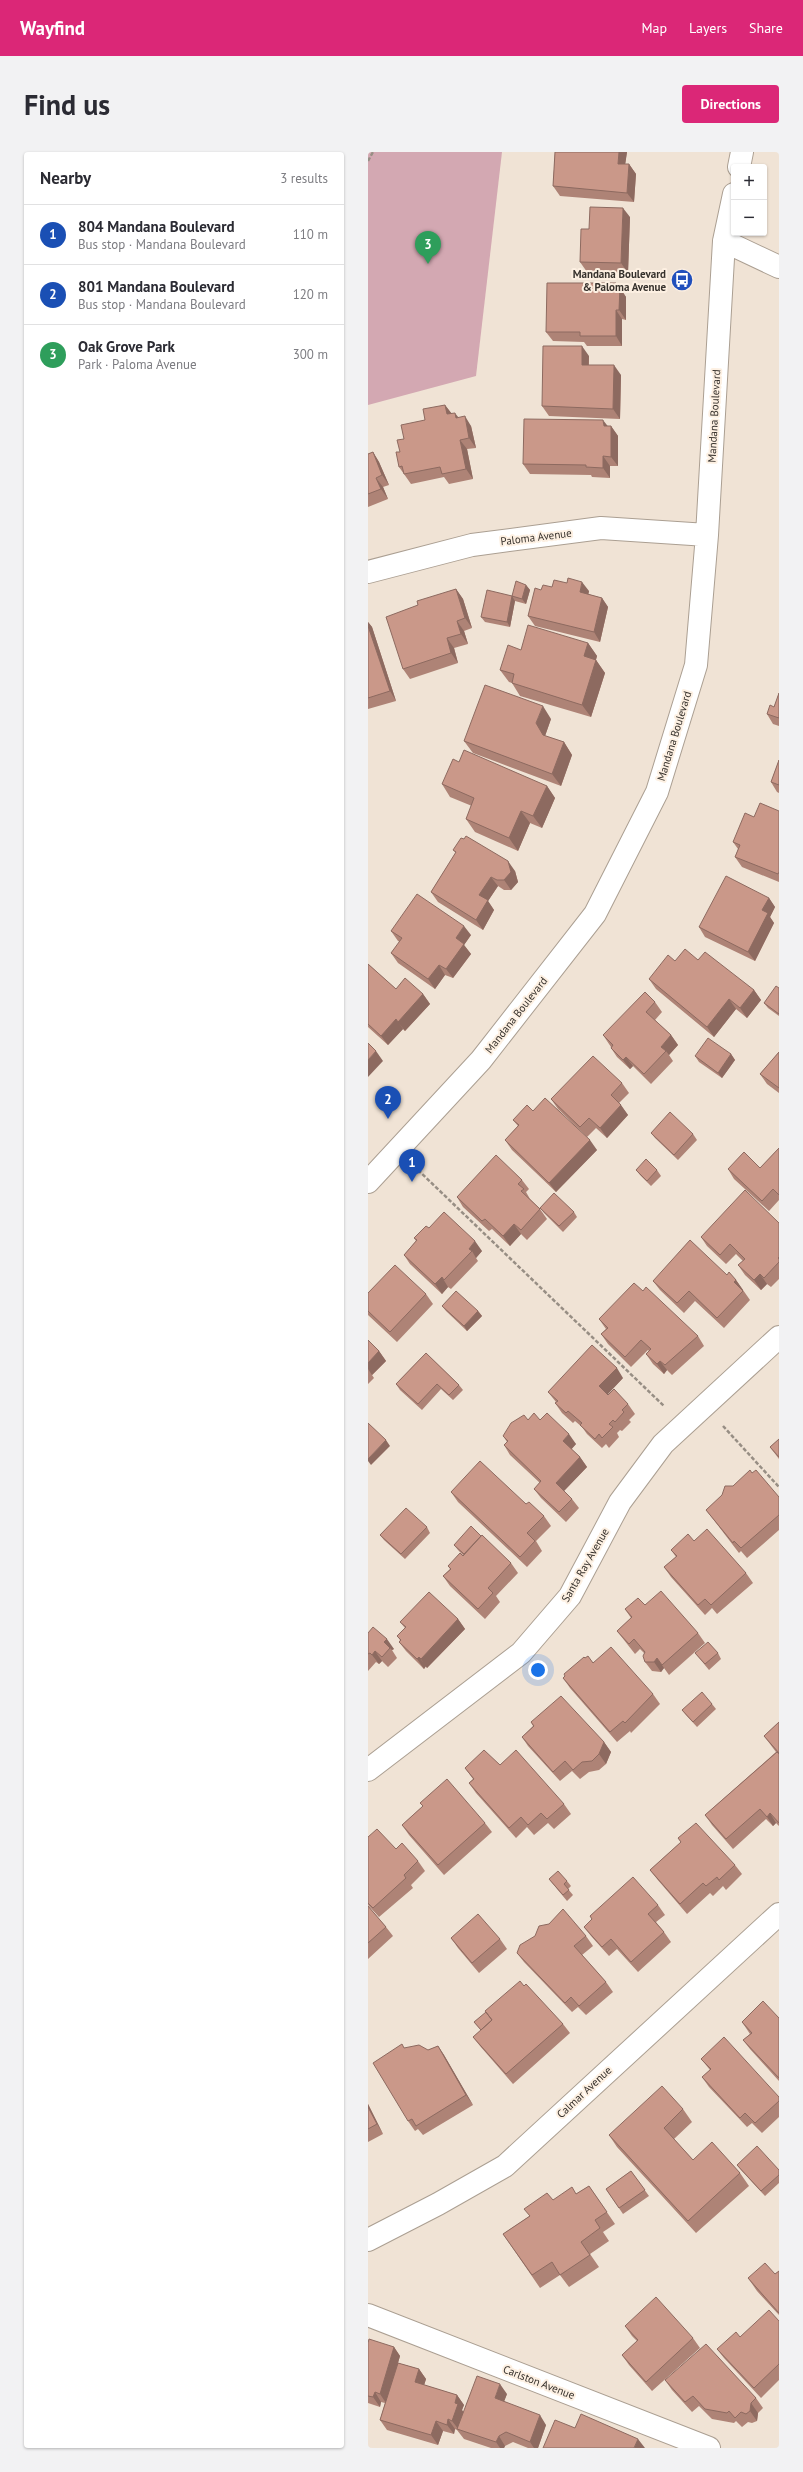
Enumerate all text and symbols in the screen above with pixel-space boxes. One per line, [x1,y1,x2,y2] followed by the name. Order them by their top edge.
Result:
[20,16,85,40] text: Wayfind
[641,19,667,37] text: Map
[689,19,727,37] text: Layers
[749,19,783,37] text: Share
[682,85,779,123] button: Directions
[24,86,110,123] text: Find us
[731,164,767,236] map controls
[731,164,767,200] button: +
[40,167,91,189] text: Nearby
[280,170,328,187] text: 3 results
[731,200,767,236] button: −
[78,217,235,236] text: 804 Mandana Boulevard
[49,226,57,243] text: 1
[293,226,328,243] text: 110 m
[415,231,441,264] pin: 3
[78,236,246,253] text: Bus stop · Mandana Boulevard
[573,267,666,294] place label: Mandana Boulevard & Paloma Avenue
[669,267,695,293] bus stop icon: Mandana Boulevard & Paloma Avenue
[78,277,235,296] text: 801 Mandana Boulevard
[49,286,57,303] text: 2
[293,286,328,303] text: 120 m
[78,296,246,313] text: Bus stop · Mandana Boulevard
[78,337,175,356] text: Oak Grove Park
[49,346,57,363] text: 3
[293,346,328,363] text: 300 m
[78,356,197,373] text: Park · Paloma Avenue
[705,369,723,463] street label: Mandana Boulevard
[500,526,573,548] street label: Paloma Avenue
[654,689,694,783] street label: Mandana Boulevard
[482,974,550,1056] street label: Mandana Boulevard
[375,1086,401,1119] pin: 2
[399,1149,425,1182] pin: 1
[558,1525,612,1604] street label: Santa Ray Avenue
[528,1660,548,1680] your location
[554,2063,615,2121] street label: Calmar Avenue
[501,2362,577,2402] street label: Carlston Avenue

